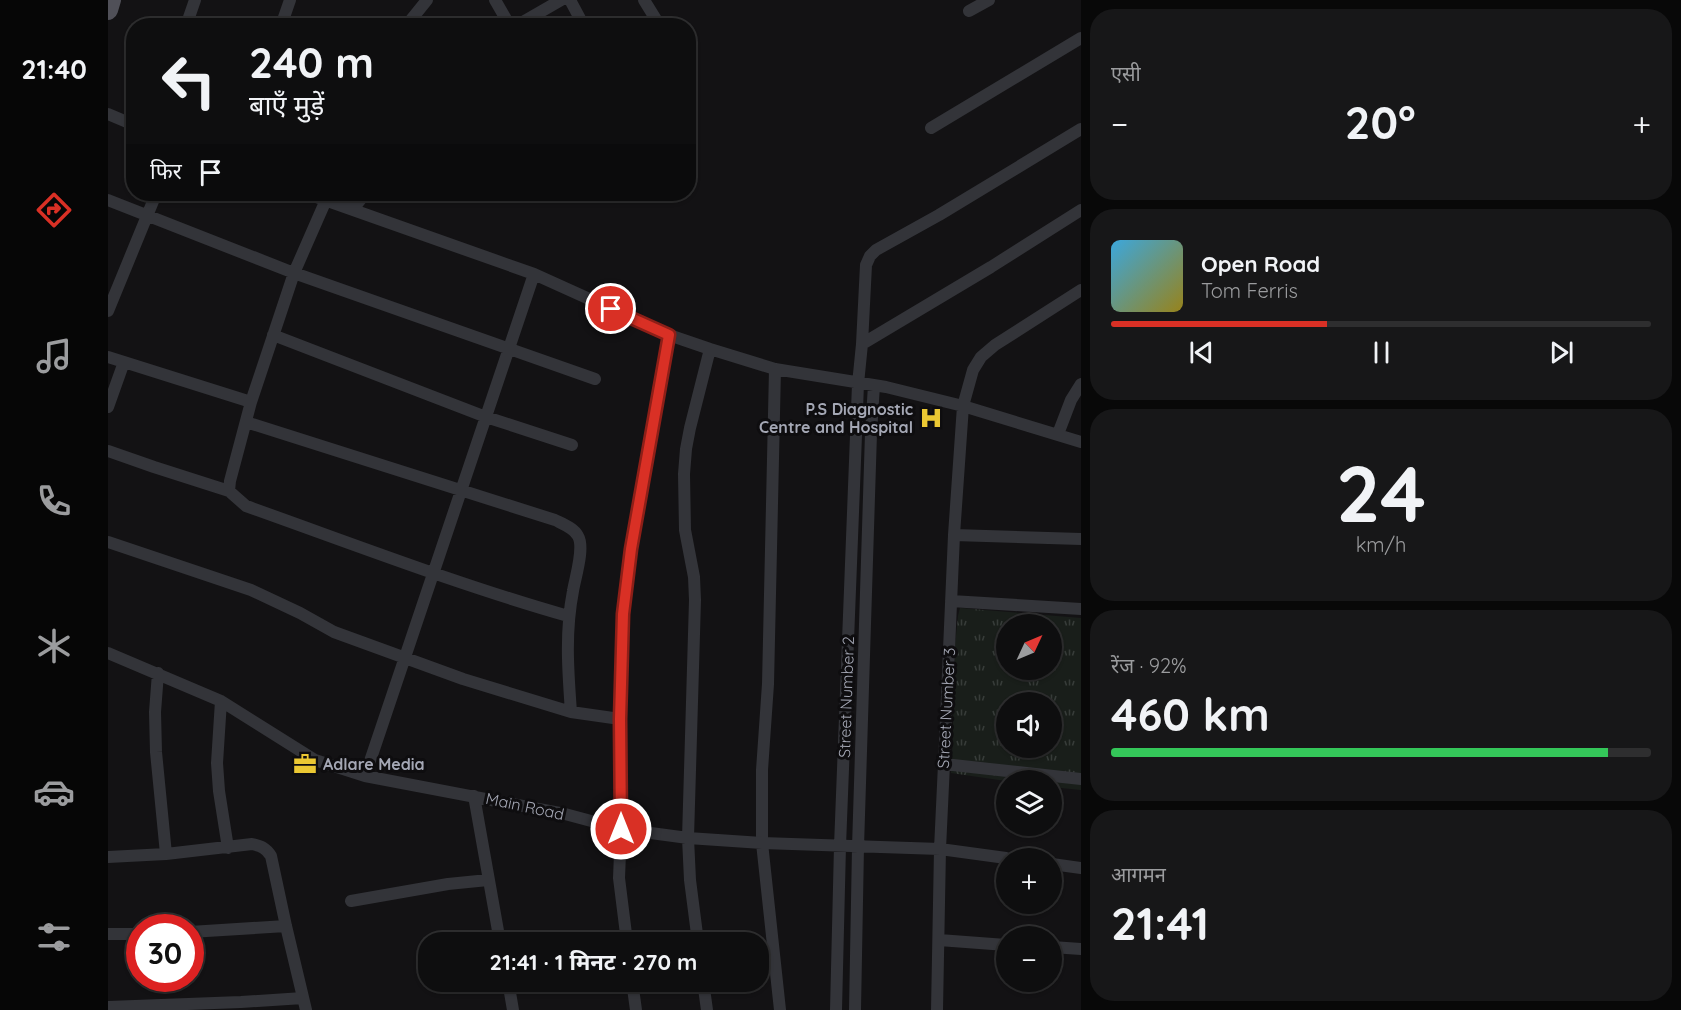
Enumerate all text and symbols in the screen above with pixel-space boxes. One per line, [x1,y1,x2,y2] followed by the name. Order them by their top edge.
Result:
[249,36,374,89] text: 240 m
[150,42,228,120] icon: left
[21,52,87,86] text: 21:40
[1111,61,1141,86] text: एसी
[249,88,324,122] text: बाएँ मुड़ें
[1345,94,1416,150] text: 20°
[1111,103,1128,144] text: −
[1632,103,1651,144] text: +
[194,156,227,189] icon: arrive
[150,157,182,185] text: फिर
[33,189,75,231] icon: directions
[1201,250,1320,278] text: Open Road
[1201,278,1298,303] text: Tom Ferris
[585,283,636,334] pin
[594,292,627,325] icon: arrive
[33,335,75,377] icon: music
[1185,336,1218,369] icon: previous
[1365,336,1398,369] icon: pause
[1545,336,1578,369] icon: next
[759,399,913,437] place label: P.S Diagnostic Centre and Hospital
[918,405,944,431] hospital icon: P.S Diagnostic Centre and Hospital
[1336,444,1426,542] text: 24
[33,480,75,522] icon: phone
[1356,532,1406,557] text: km/h
[996,614,1062,680] north arrow
[996,614,1062,992] map controls
[33,625,75,667] icon: climate
[834,636,858,758] street label: Street Number 2
[933,647,959,769] street label: Street Number 3
[1111,653,1187,678] text: रेंज · 92%
[1111,686,1270,742] text: 460 km
[996,692,1062,758] button: sound
[292,751,318,777] office icon: Adlare Media
[323,754,425,774] place label: Adlare Media
[996,770,1062,836] button: layers
[33,771,75,813] icon: car
[484,788,566,824] street label: Main Road
[589,797,653,861] position arrow
[996,848,1062,914] button: +
[1111,862,1166,887] text: आगमन
[1111,895,1209,951] text: 21:41
[126,914,204,992] speed limit sign: 30
[33,916,75,958] icon: filters
[996,926,1062,992] button: −
[490,948,697,976] text: 21:41 · 1 मिनट · 270 m

